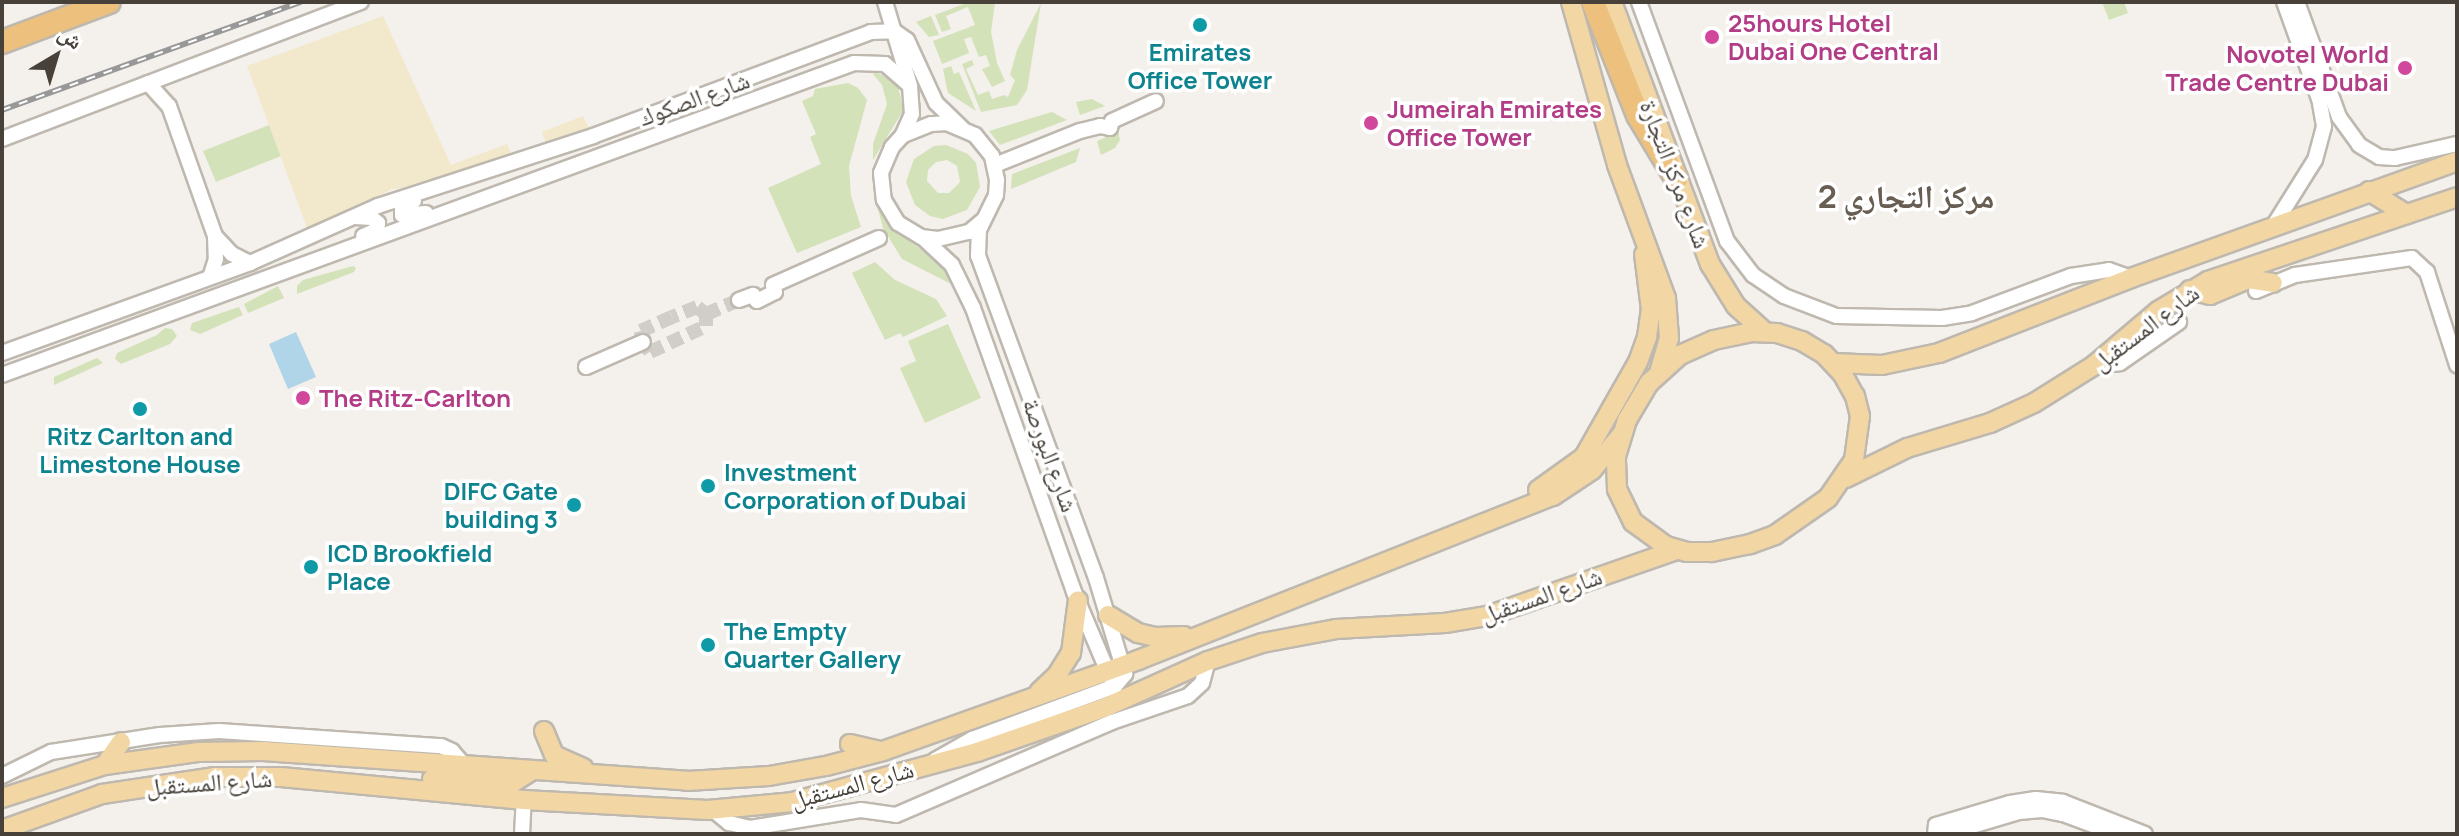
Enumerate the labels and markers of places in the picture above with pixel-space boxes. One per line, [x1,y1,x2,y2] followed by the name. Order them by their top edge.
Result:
[1728,9,1939,65] place label: 25hours Hotel Dubai One Central
[1191,16,1209,34] marker: Emirates Office Tower
[1703,28,1721,46] marker: 25hours Hotel Dubai One Central
[1128,38,1272,94] place label: Emirates Office Tower
[2166,40,2389,96] place label: Novotel World Trade Centre Dubai
[2396,59,2414,77] marker: Novotel World Trade Centre Dubai
[1387,95,1602,151] place label: Jumeirah Emirates Office Tower
[1362,114,1380,132] marker: Jumeirah Emirates Office Tower
[319,384,511,412] place label: The Ritz-Carlton
[294,389,312,407] marker: The Ritz-Carlton
[131,400,149,418] marker: Ritz Carlton and Limestone House
[39,422,241,478] place label: Ritz Carlton and Limestone House
[724,458,966,514] place label: Investment Corporation of Dubai
[444,477,558,533] place label: DIFC Gate building 3
[699,477,717,495] marker: Investment Corporation of Dubai
[565,496,583,514] marker: DIFC Gate building 3
[327,539,492,595] place label: ICD Brookfield Place
[302,558,320,576] marker: ICD Brookfield Place
[724,617,901,673] place label: The Empty Quarter Gallery
[699,636,717,654] marker: The Empty Quarter Gallery

